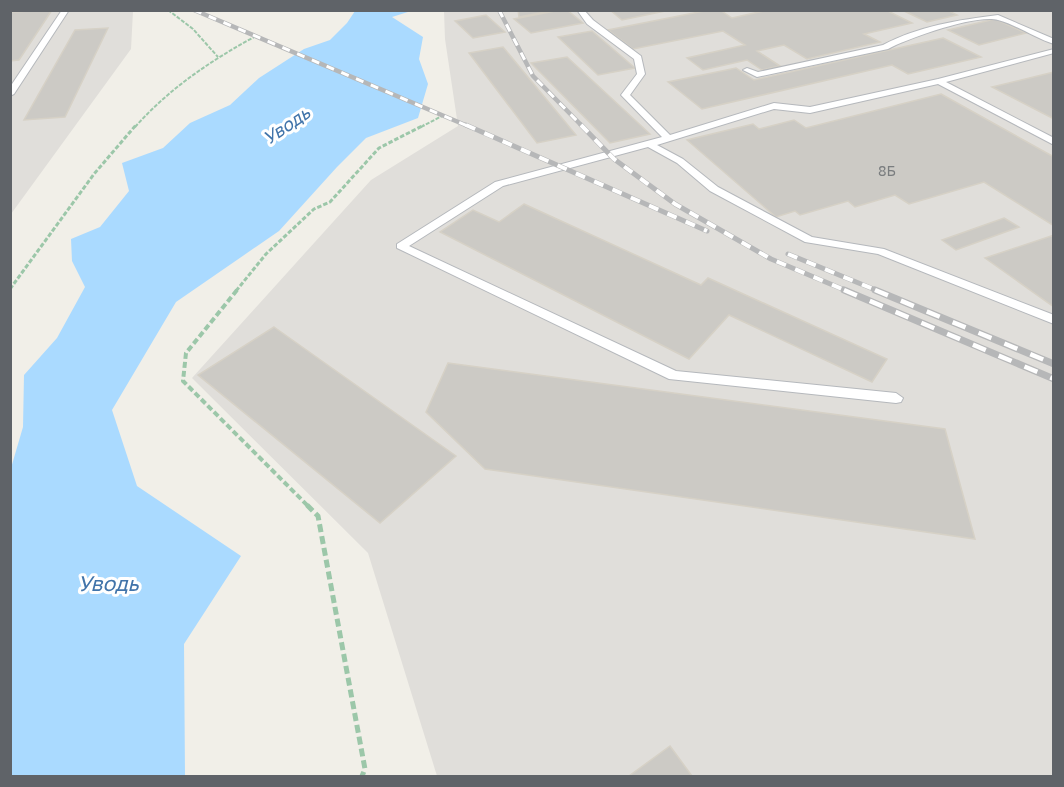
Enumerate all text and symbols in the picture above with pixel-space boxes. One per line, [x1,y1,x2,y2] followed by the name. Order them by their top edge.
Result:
[258,101,314,149] water label: Уводь
[878,162,896,179] house number: 8Б
[77,570,140,596] water label: Уводь

